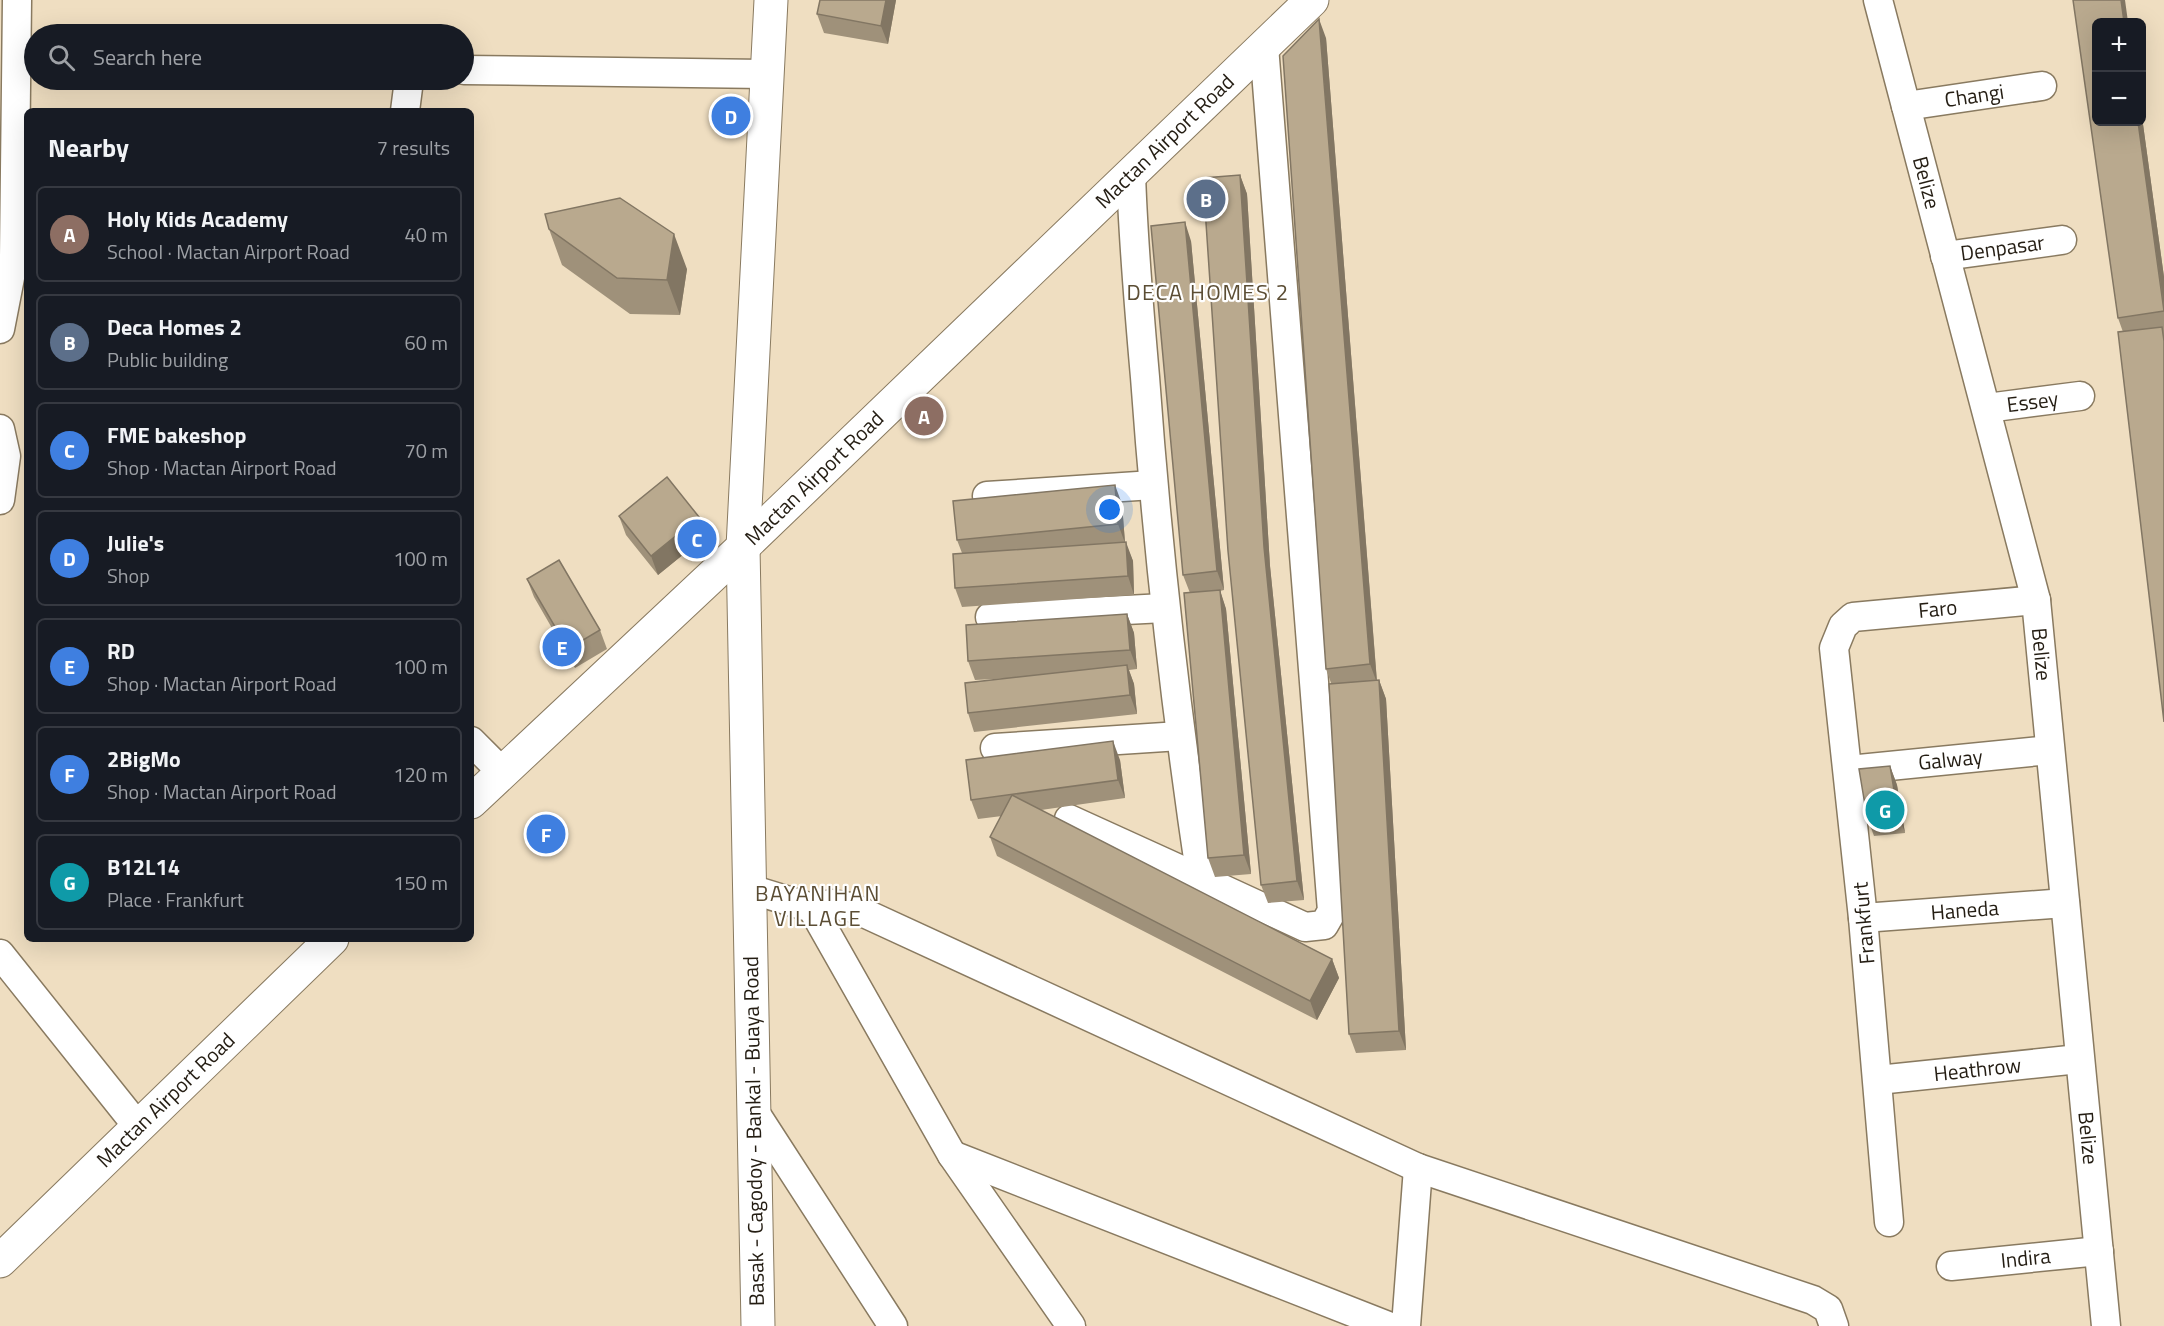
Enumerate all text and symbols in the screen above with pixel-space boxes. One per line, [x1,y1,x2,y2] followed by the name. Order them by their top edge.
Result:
[2092,18,2146,126] map controls
[2092,18,2146,72] button: +
[24,24,474,90] search box
[93,40,202,74] text: Search here
[45,41,78,74] icon: search
[1087,66,1241,216] street label: Mactan Airport Road
[2092,72,2146,126] button: −
[1942,75,2006,115] street label: Changi
[712,94,750,138] pin: D
[48,128,129,167] text: Nearby
[377,132,450,163] text: 7 results
[1905,153,1949,212] street label: Belize
[1186,176,1226,222] pin: B
[107,202,288,236] text: Holy Kids Academy
[63,219,76,250] text: A
[404,219,448,250] text: 40 m
[1958,226,2046,269] street label: Denpasar
[107,236,350,267] text: School · Mactan Airport Road
[1126,275,1290,309] district label: DECA HOMES 2
[107,310,242,344] text: Deca Homes 2
[63,327,76,358] text: B
[404,327,448,358] text: 60 m
[107,344,228,375] text: Public building
[2005,382,2060,420] street label: Essey
[904,394,944,438] pin: A
[737,403,891,552] street label: Mactan Airport Road
[107,418,246,452] text: FME bakeshop
[64,435,75,466] text: C
[404,435,448,466] text: 70 m
[107,452,337,483] text: Shop · Mactan Airport Road
[1095,495,1124,524] your location
[678,516,716,562] pin: C
[107,526,164,560] text: Julie's
[63,543,76,574] text: D
[393,543,448,574] text: 100 m
[107,560,150,591] text: Shop
[1917,590,1959,626] street label: Faro
[542,624,582,670] pin: E
[2024,626,2061,682] street label: Belize
[107,634,135,668] text: RD
[64,651,75,682] text: E
[393,651,448,682] text: 100 m
[107,668,337,699] text: Shop · Mactan Airport Road
[1917,740,1984,778] street label: Galway
[107,742,181,776] text: 2BigMo
[64,759,75,790] text: F
[393,759,448,790] text: 120 m
[107,776,337,807] text: Shop · Mactan Airport Road
[1866,788,1904,832] pin: G
[526,812,566,856] pin: F
[107,850,180,884] text: B12L14
[63,867,76,898] text: G
[393,867,448,898] text: 150 m
[755,876,881,935] district label: BAYANIHAN VILLAGE
[1843,880,1883,966] street label: Frankfurt
[107,884,244,915] text: Place · Frankfurt
[1929,891,2000,928] street label: Haneda
[734,956,772,1306] street label: Basak - Cagodoy - Bankal - Buaya Road
[88,1024,242,1174] street label: Mactan Airport Road
[1932,1048,2023,1089] street label: Heathrow
[2070,1110,2107,1166] street label: Belize
[1999,1239,2052,1276] street label: Indira

